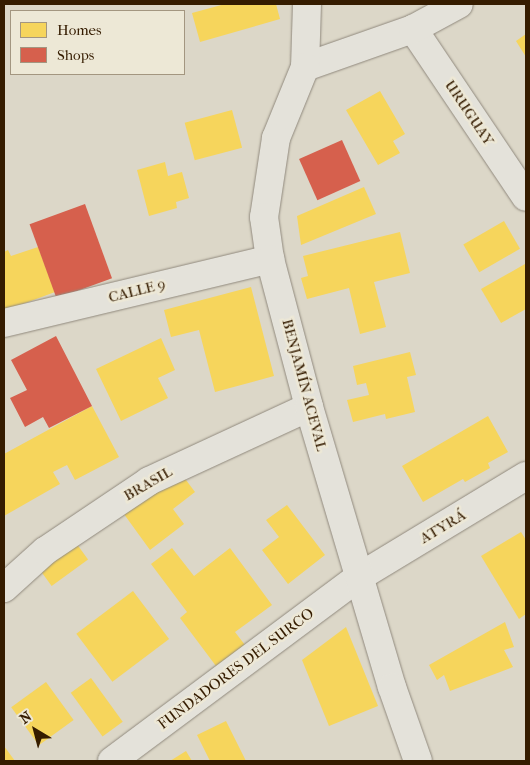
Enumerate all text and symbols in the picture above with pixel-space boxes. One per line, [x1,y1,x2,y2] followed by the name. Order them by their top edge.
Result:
[10,10,185,75] legend
[57,21,102,39] text: Homes
[57,46,94,64] text: Shops
[440,77,498,149] street label: URUGUAY
[107,275,167,307] street label: CALLE 9
[278,317,330,453] street label: BENJAMÍN ACEVAL
[121,463,175,505] street label: BRASIL
[417,506,469,548] street label: ATYRÁ
[154,604,318,734] street label: FUNDADORES DEL SURCO
[10,705,60,755] north arrow
[16,708,35,728] text: N

